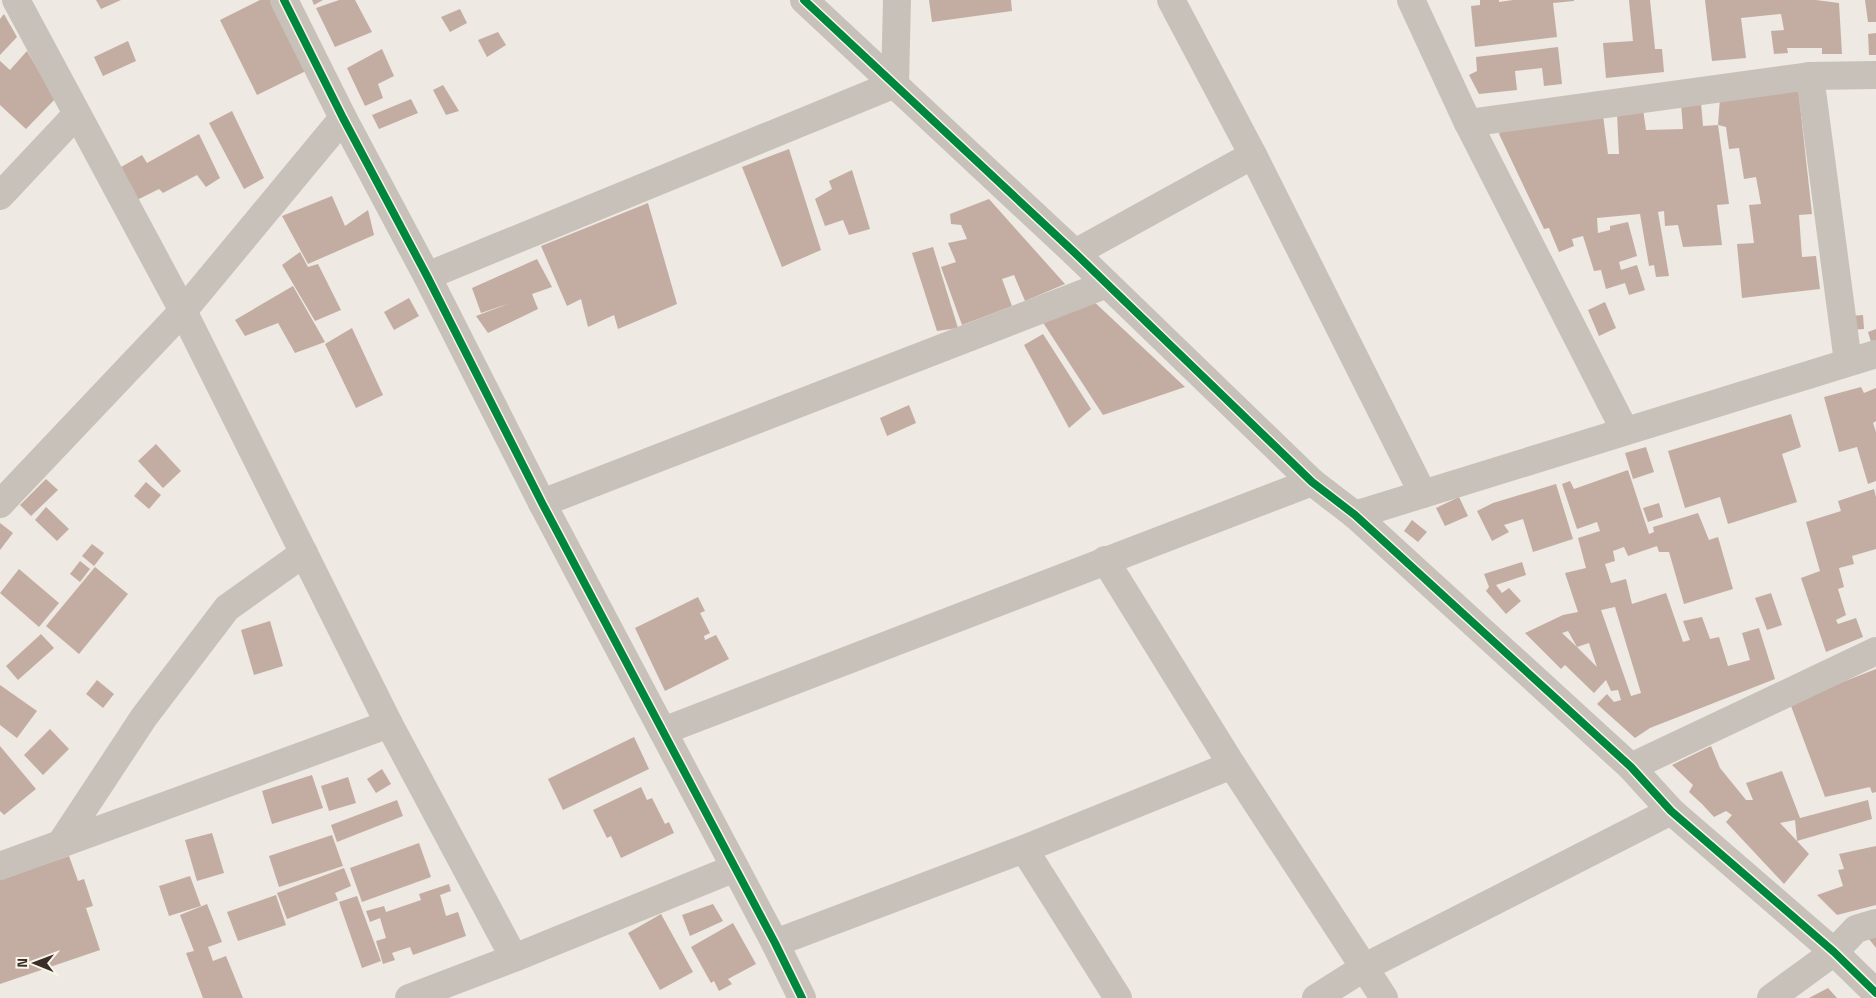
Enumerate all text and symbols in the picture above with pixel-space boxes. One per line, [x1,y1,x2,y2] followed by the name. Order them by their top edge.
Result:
[10,938,60,988] north arrow
[11,958,32,968] text: N

